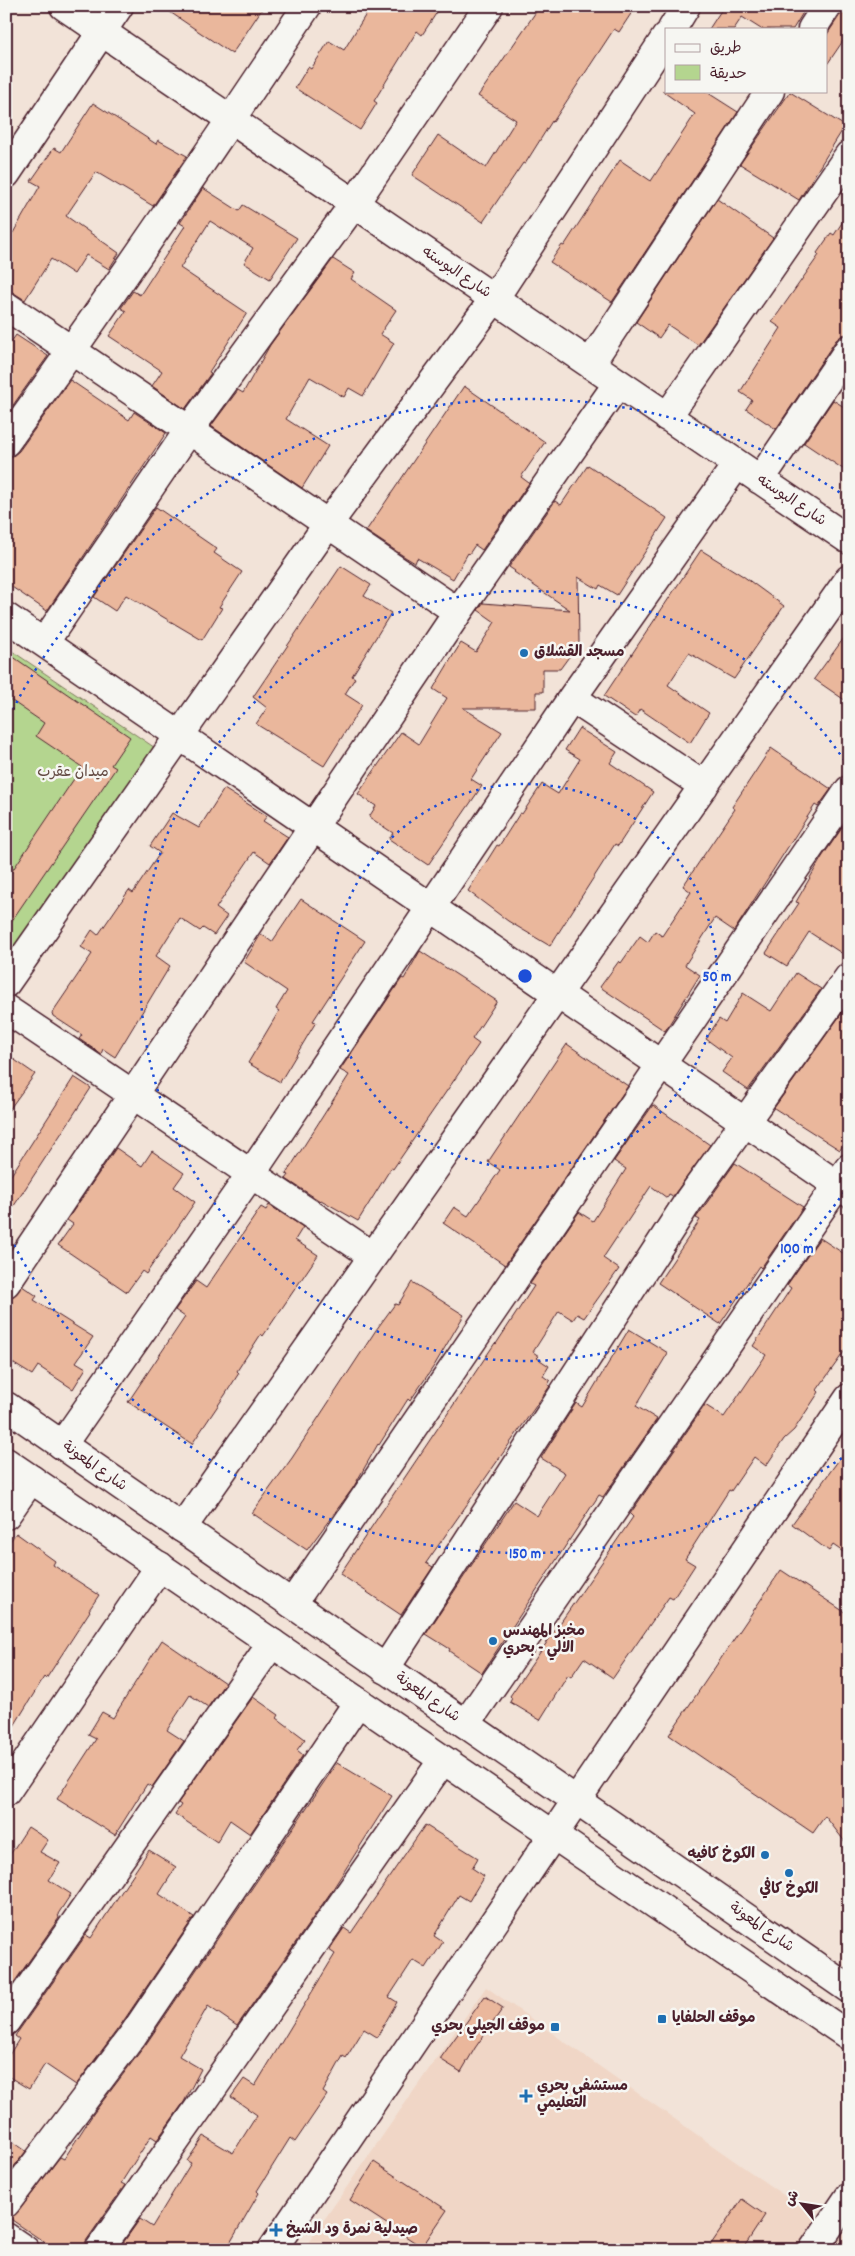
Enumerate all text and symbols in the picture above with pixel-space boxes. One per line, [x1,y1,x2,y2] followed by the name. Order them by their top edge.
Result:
[665,28,828,92] legend
[710,38,742,60] text: طريق
[710,64,747,86] text: حديقة
[417,242,495,304] street label: شارع البوسته
[752,470,830,532] street label: شارع البوسته
[534,642,624,664] place label: مسجد القشلاق
[518,647,530,659] marker: مسجد القشلاق
[37,762,109,784] park label: ميدان عقرب
[516,967,534,985] centre of rings
[703,967,731,989] text: 50 m
[780,1239,814,1261] text: 100 m
[57,1437,131,1497] street label: شارع المعونة
[509,1544,541,1566] text: 150 m
[503,1621,585,1661] place label: مخبز المهندس الالي - بحري
[487,1635,499,1647] marker: مخبز المهندس الالي - بحري
[390,1668,464,1728] street label: شارع المعونة
[687,1844,755,1866] place label: الكوخ كافيه
[759,1849,771,1861] marker: الكوخ كافيه
[783,1867,795,1879] marker: الكوخ كافي
[760,1877,819,1901] place label: الكوخ كافي
[724,1898,798,1958] street label: شارع المعونة
[672,2008,755,2030] place label: موقف الحلفايا
[656,2013,668,2025] marker: موقف الحلفايا
[431,2016,545,2039] place label: موقف الجيلي بحري
[549,2021,561,2033] marker: موقف الجيلي بحري
[537,2076,628,2116] place label: مستشفى بحري التعليمي
[519,2089,533,2103] marker: مستشفى بحري التعليمي
[778,2178,828,2228] north arrow
[780,2187,805,2210] text: ش
[286,2219,418,2241] place label: صيدلية نمرة ود الشيخ
[270,2224,282,2236] marker: صيدلية نمرة ود الشيخ

